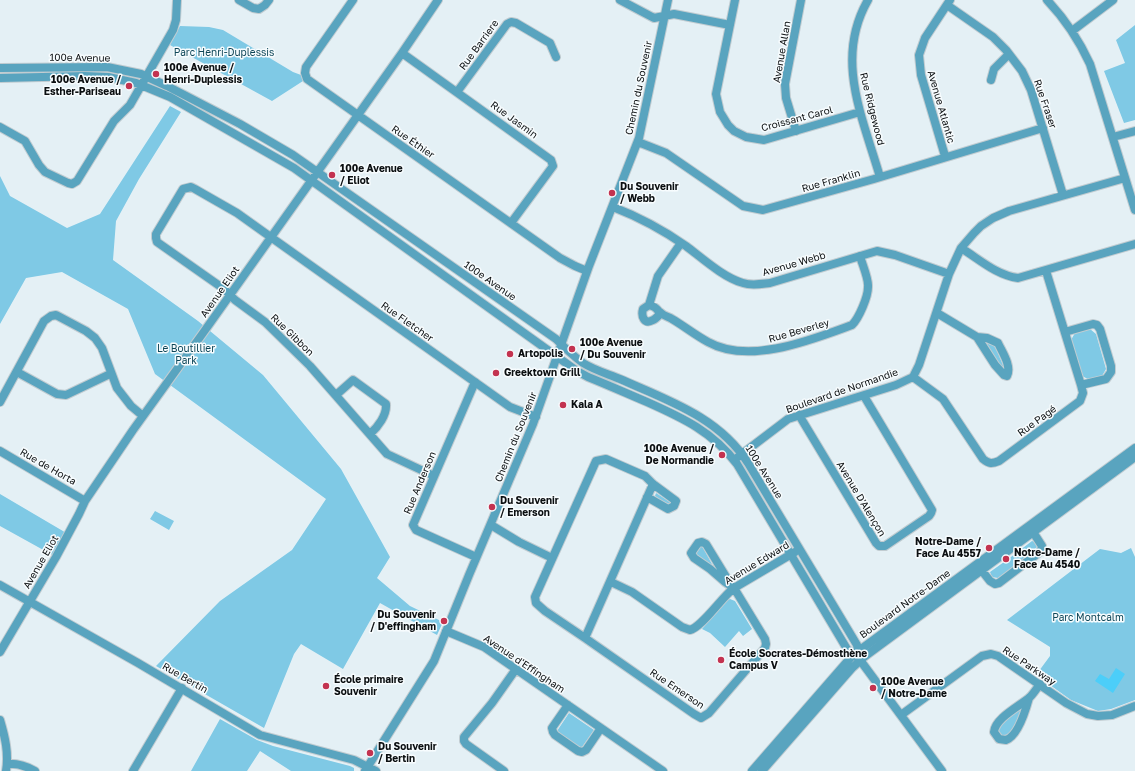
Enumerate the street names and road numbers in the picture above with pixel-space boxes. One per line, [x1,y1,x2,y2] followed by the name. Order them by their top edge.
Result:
[457,18,501,72] street label: Rue Barriere
[771,20,793,84] street label: Avenue Allan
[623,40,655,136] street label: Chemin du Souvenir
[49,51,111,65] street label: 100e Avenue
[925,69,957,145] street label: Avenue Atlantic
[857,71,887,147] street label: Rue Ridgewood
[1031,78,1059,130] street label: Rue Fraser
[488,99,540,141] street label: Rue Jasmin
[760,104,834,134] street label: Croissant Carol
[389,123,437,161] street label: Rue Éthier
[800,167,862,195] street label: Rue Franklin
[761,249,827,279] street label: Avenue Webb
[462,259,518,303] street label: 100e Avenue
[198,264,242,320] street label: Avenue Eliot
[379,300,435,344] street label: Rue Fletcher
[268,312,316,358] street label: Rue Gibbon
[767,317,831,345] street label: Rue Beverley
[784,366,900,416] street label: Boulevard de Normandie
[492,390,540,484] street label: Chemin du Souvenir
[1015,403,1059,439] street label: Rue Pagé
[743,443,785,501] street label: 100e Avenue
[18,446,78,488] street label: Rue de Horta
[401,450,439,516] street label: Rue Anderson
[834,459,888,539] street label: Avenue D'Alençon
[21,533,61,591] street label: Avenue Eliot
[722,539,792,587] street label: Avenue Edward
[857,567,953,641] street label: Boulevard Notre-Dame
[481,632,567,696] street label: Avenue d'Effingham
[1000,644,1058,688] street label: Rue Parkway
[160,660,210,696] street label: Rue Bertin
[648,666,706,712] street label: Rue Emerson

